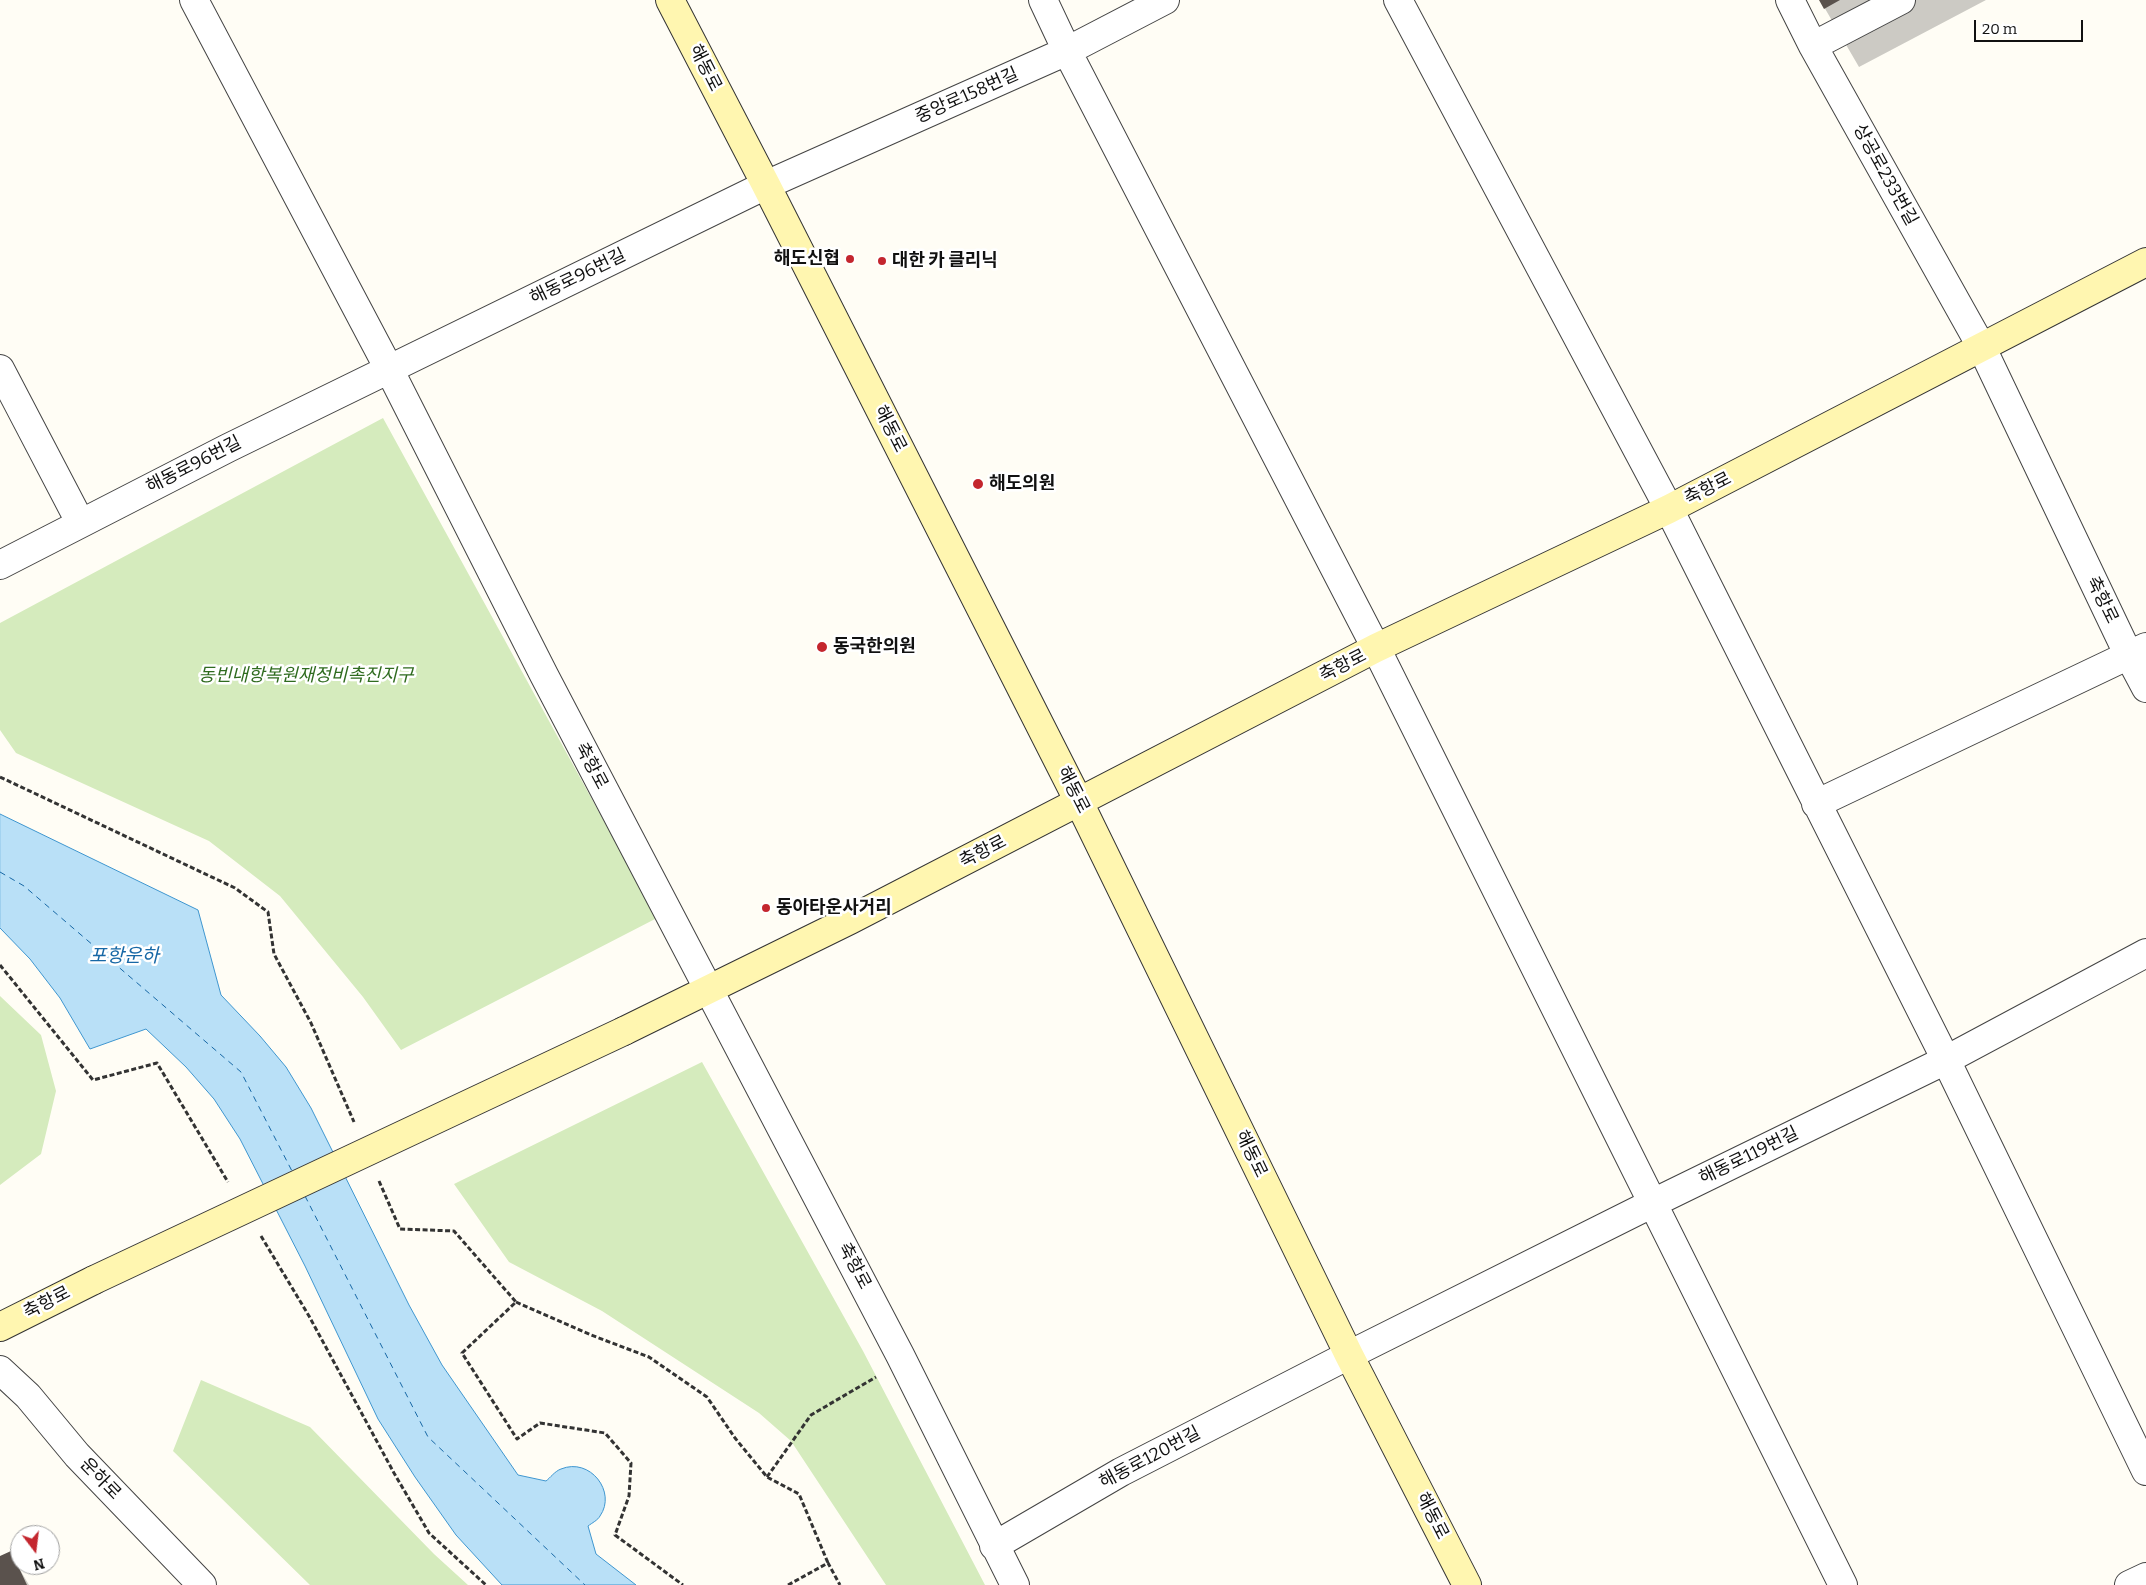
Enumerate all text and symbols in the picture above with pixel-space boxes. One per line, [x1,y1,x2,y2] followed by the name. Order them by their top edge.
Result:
[1976,10,2085,42] scale bar
[1982,20,2017,38] text: 20 m
[684,41,726,95] street label: 해동로
[912,64,1022,128] street label: 중앙로158번길
[1848,120,1922,230] street label: 상공로233번길
[527,245,629,309] street label: 해동로96번길
[774,248,840,270] place label: 해도신협
[892,250,998,272] place label: 대한 카 클리닉
[844,253,856,265] marker: 해도신협
[876,255,888,267] marker: 대한 카 클리닉
[869,402,911,456] street label: 해동로
[143,432,245,498] street label: 해동로96번길
[1681,468,1735,510] street label: 축항로
[989,473,1055,495] place label: 해도의원
[971,477,985,491] marker: 해도의원
[2081,573,2123,627] street label: 축항로
[833,636,916,658] place label: 동국한의원
[815,640,829,654] marker: 동국한의원
[1316,645,1370,687] street label: 축항로
[198,665,414,687] park label: 동빈내항복원재정비촉진지구
[570,739,612,793] street label: 축항로
[1052,763,1094,817] street label: 해동로
[956,831,1010,873] street label: 축항로
[776,897,892,919] place label: 동아타운사거리
[760,902,772,914] marker: 동아타운사거리
[89,946,159,968] water label: 포항운하
[1696,1123,1802,1189] street label: 해동로119번길
[1230,1127,1272,1181] street label: 해동로
[833,1239,875,1293] street label: 축항로
[20,1282,74,1324] street label: 축항로
[1096,1422,1204,1494] street label: 해동로120번길
[75,1454,125,1504] street label: 운하로
[1411,1489,1453,1543] street label: 해동로
[10,1525,60,1575] north arrow
[31,1554,46,1574] text: N

